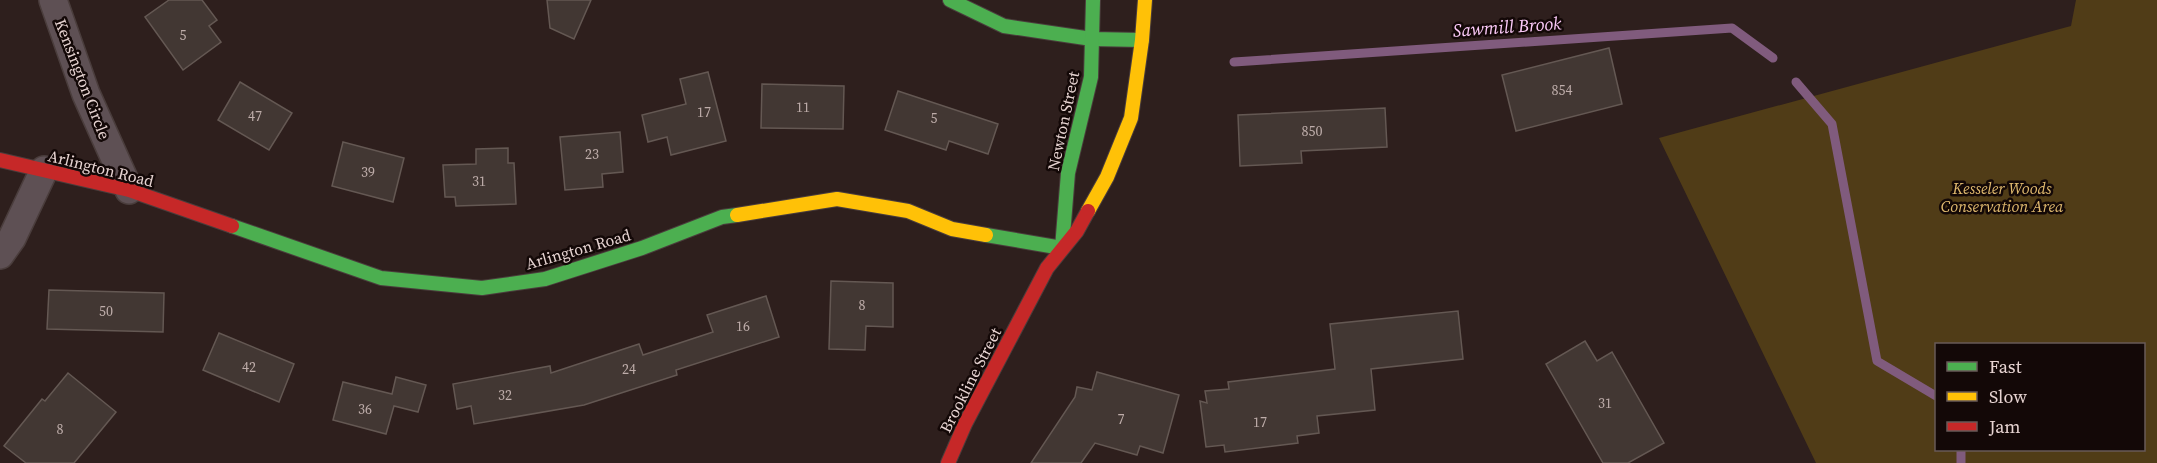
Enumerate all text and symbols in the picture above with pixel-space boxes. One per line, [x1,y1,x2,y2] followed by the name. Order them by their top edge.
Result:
[1452,10,1563,43] water label: Sawmill Brook
[50,16,116,142] street label: Kensington Circle
[180,25,187,45] house number: 5
[1042,69,1084,173] street label: Newton Street
[1552,80,1573,100] house number: 854
[796,97,810,117] house number: 11
[697,102,711,122] house number: 17
[248,106,262,126] house number: 47
[931,108,938,128] house number: 5
[1302,121,1323,141] house number: 850
[46,144,156,192] street label: Arlington Road
[585,144,599,164] house number: 23
[361,162,375,182] house number: 39
[472,171,486,191] house number: 31
[1941,177,2064,217] park label: Kesseler Woods Conservation Area
[523,223,633,275] street label: Arlington Road
[859,295,866,315] house number: 8
[99,301,113,321] house number: 50
[736,316,750,336] house number: 16
[934,323,1006,436] street label: Brookline Street
[1935,343,2145,451] legend
[1989,354,2022,379] text: Fast
[242,357,256,377] house number: 42
[622,359,636,379] house number: 24
[1989,384,2027,409] text: Slow
[498,385,512,405] house number: 32
[1598,393,1612,413] house number: 31
[358,399,372,419] house number: 36
[1118,409,1125,429] house number: 7
[1253,412,1267,432] house number: 17
[1988,414,2021,439] text: Jam
[57,419,64,439] house number: 8

